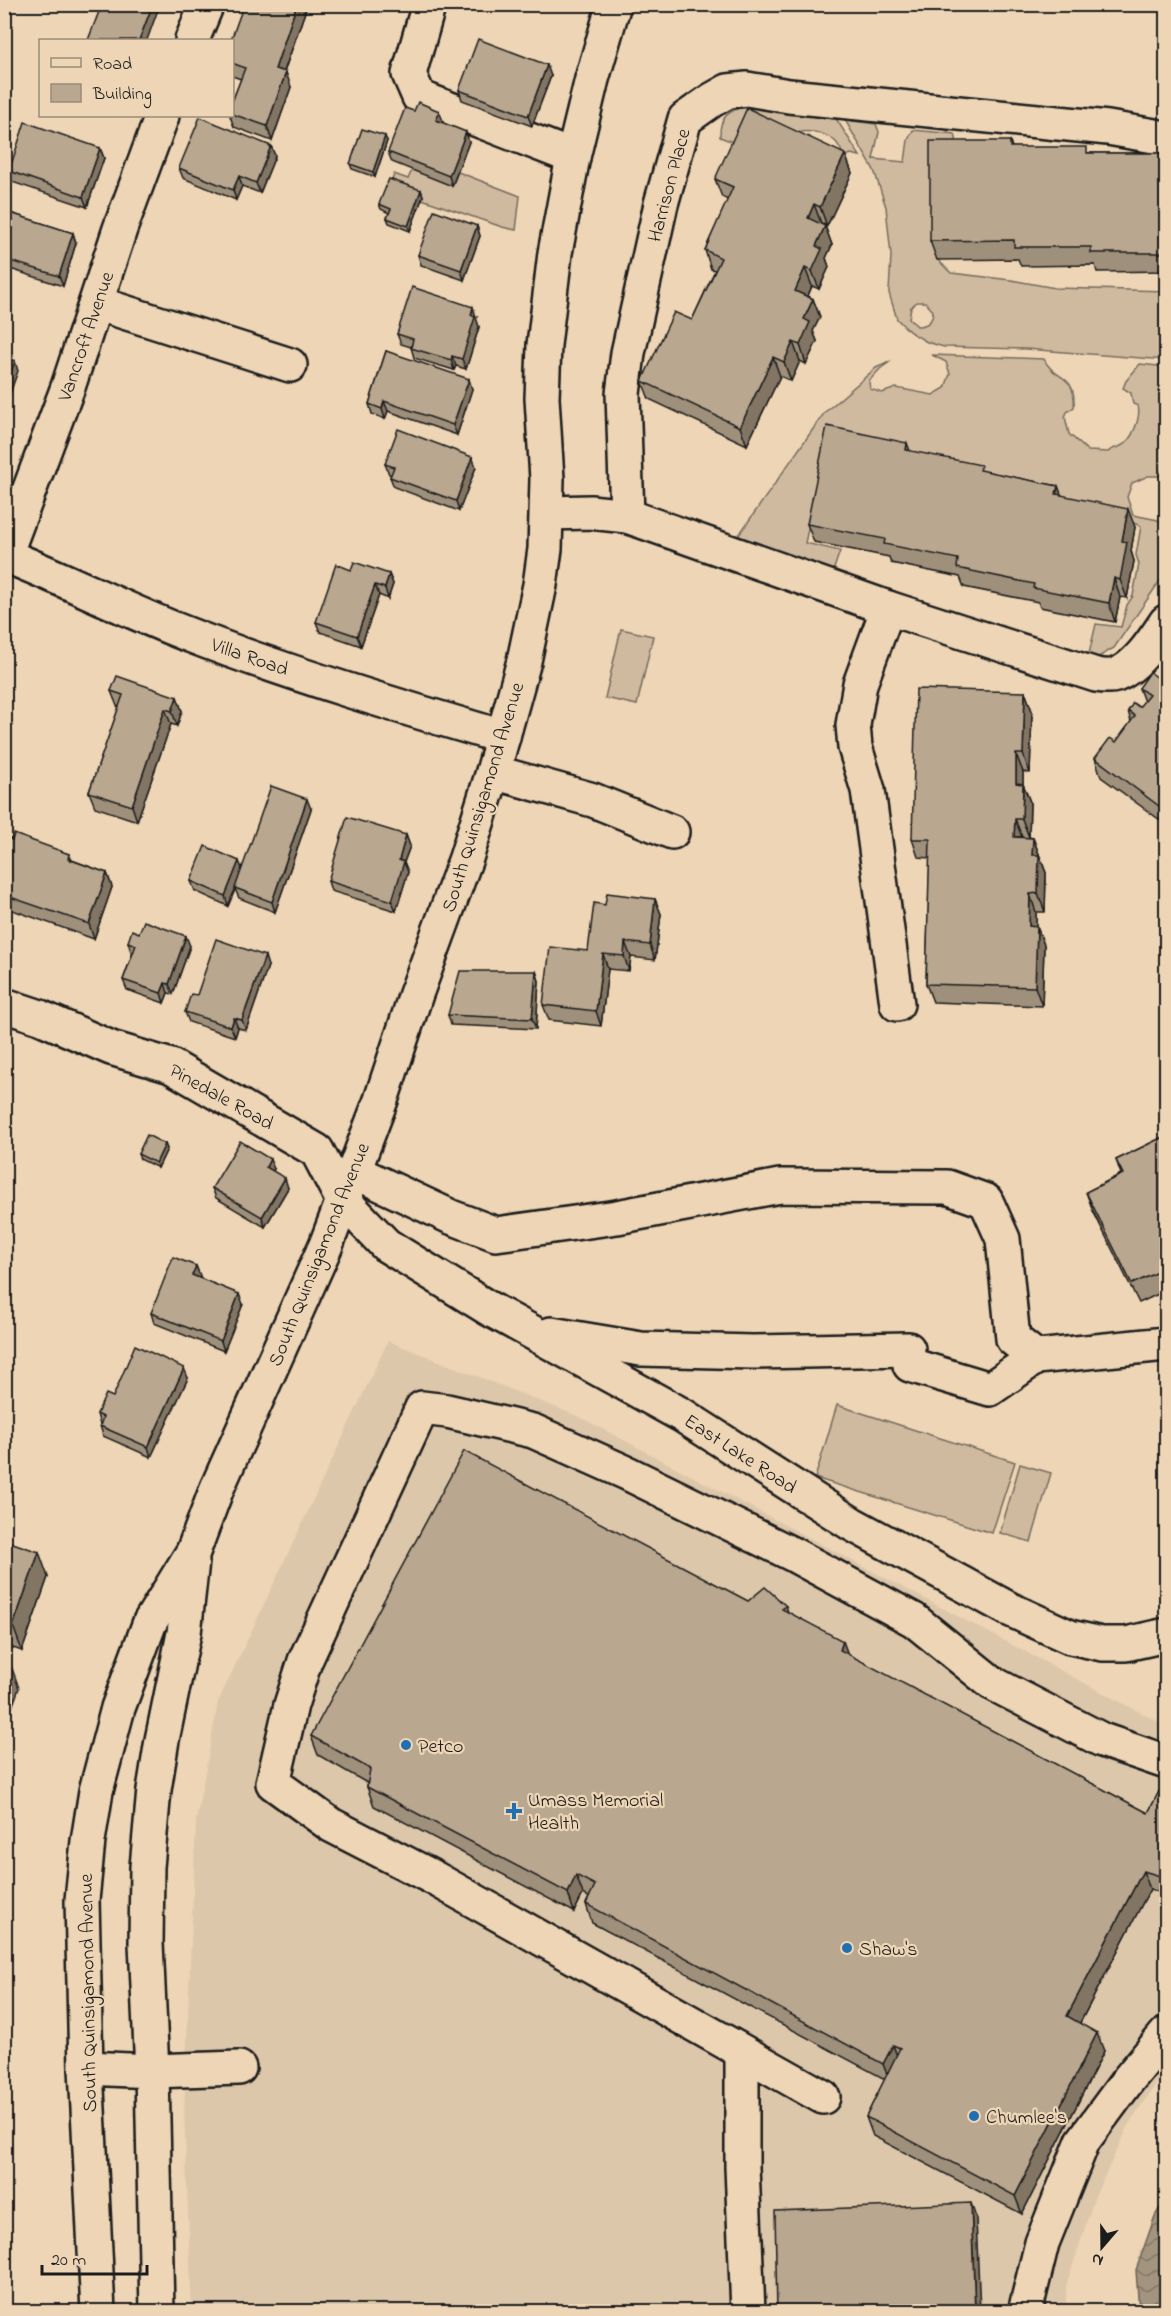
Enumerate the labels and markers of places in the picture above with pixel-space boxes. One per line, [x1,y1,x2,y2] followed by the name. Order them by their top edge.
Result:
[418,1733,463,1762] place label: Petco
[399,1738,413,1752] marker: Petco
[528,1787,663,1839] place label: Umass Memorial Health
[505,1802,523,1820] marker: Umass Memorial Health
[859,1936,918,1965] place label: Shaw's
[840,1941,854,1955] marker: Shaw's
[986,2104,1067,2133] place label: Chumlee's
[967,2109,981,2123] marker: Chumlee's

